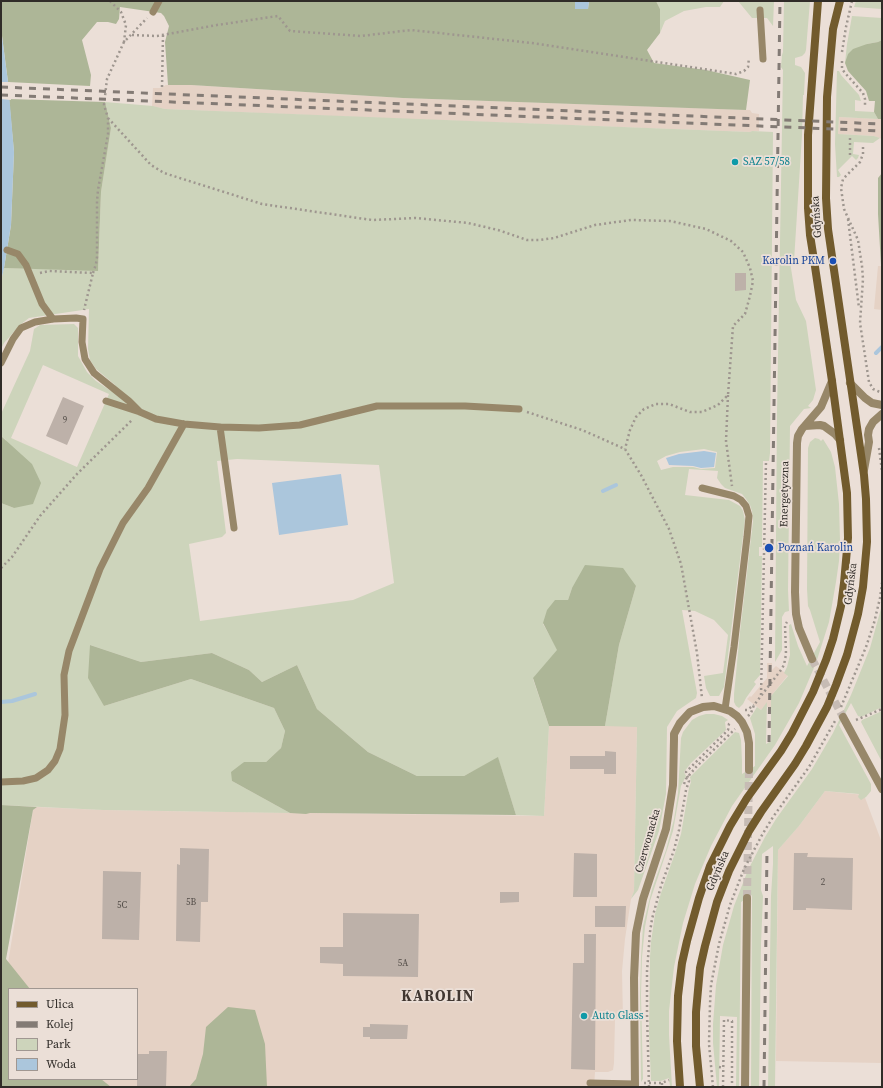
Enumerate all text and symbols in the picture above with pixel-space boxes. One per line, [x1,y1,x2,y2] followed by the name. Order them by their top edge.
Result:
[743,155,790,169] place label: SAZ 57/58
[730,157,740,167] marker: SAZ 57/58
[809,195,825,239] street label: Gdyńska
[762,254,825,268] place label: Karolin PKM
[828,256,838,266] marker: Karolin PKM
[63,416,67,426] house number: 9
[778,461,792,527] street label: Energetyczna
[778,541,853,555] place label: Poznań Karolin
[763,542,775,554] marker: Poznań Karolin
[842,562,860,606] street label: Gdyńska
[633,808,663,874] street label: Czerwonacka
[704,849,732,893] street label: Gdyńska
[821,878,825,888] house number: 2
[186,898,196,908] house number: 5B
[117,901,127,911] house number: 5C
[398,959,408,969] house number: 5A
[8,988,138,1080] legend
[401,988,475,1006] district label: KAROLIN
[46,996,74,1012] text: Ulica
[592,1009,643,1023] place label: Auto Glass
[579,1011,589,1021] marker: Auto Glass
[46,1016,73,1032] text: Kolej
[46,1036,71,1052] text: Park
[46,1056,76,1072] text: Woda

